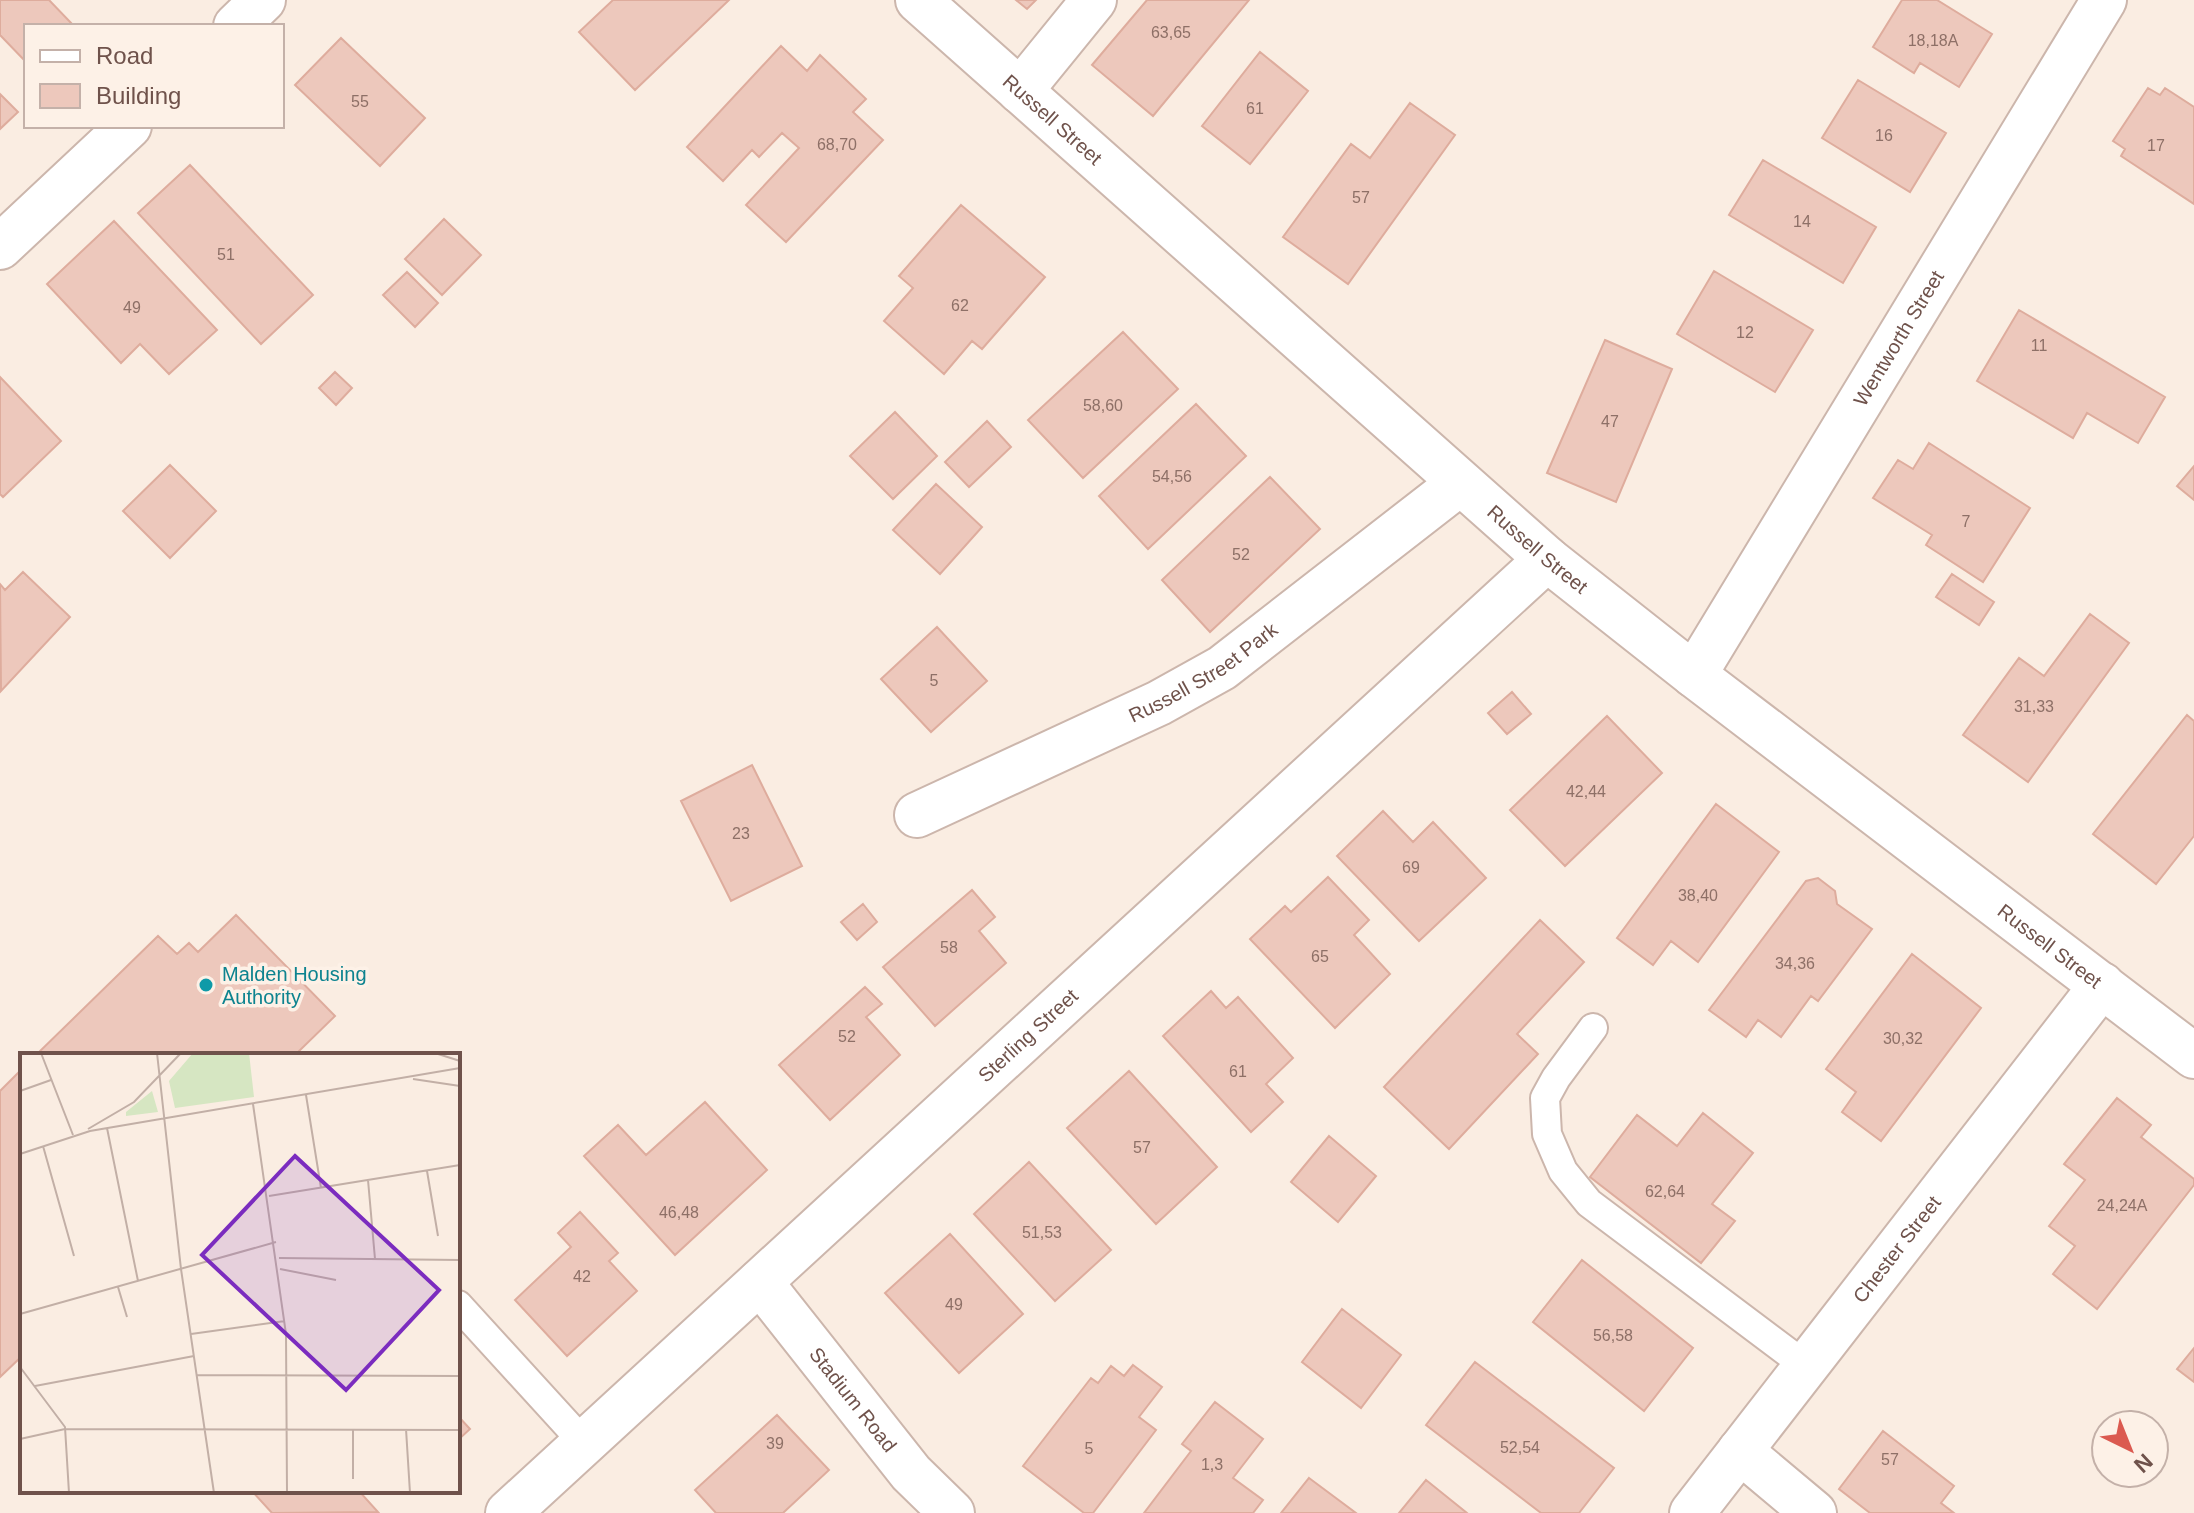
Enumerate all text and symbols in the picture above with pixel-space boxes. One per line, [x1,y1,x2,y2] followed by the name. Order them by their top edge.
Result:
[24,24,284,128] legend
[1151,24,1191,41] house number: 63,65
[1908,32,1959,49] house number: 18,18A
[96,42,153,69] text: Road
[999,70,1107,169] street label: Russell Street
[96,82,181,109] text: Building
[351,93,369,110] house number: 55
[1246,100,1264,117] house number: 61
[1875,127,1893,144] house number: 16
[817,136,857,153] house number: 68,70
[2147,137,2165,154] house number: 17
[1352,189,1370,206] house number: 57
[1793,213,1811,230] house number: 14
[217,246,235,263] house number: 51
[1849,266,1948,410] street label: Wentworth Street
[951,297,969,314] house number: 62
[123,299,141,316] house number: 49
[1736,324,1754,341] house number: 12
[2031,337,2047,354] house number: 11
[1083,397,1123,414] house number: 58,60
[1601,413,1619,430] house number: 47
[1152,468,1192,485] house number: 54,56
[1483,500,1592,598] street label: Russell Street
[1962,513,1971,530] house number: 7
[1232,546,1250,563] house number: 52
[1125,618,1282,727] street label: Russell Street Park
[930,672,939,689] house number: 5
[2014,698,2054,715] house number: 31,33
[1566,783,1606,800] house number: 42,44
[732,825,750,842] house number: 23
[1402,859,1420,876] house number: 69
[1678,887,1718,904] house number: 38,40
[1994,900,2106,993] street label: Russell Street
[940,939,958,956] house number: 58
[1311,948,1329,965] house number: 65
[1775,955,1815,972] house number: 34,36
[222,963,367,1008] place label: Malden Housing Authority
[197,976,215,994] marker: Malden Housing Authority
[974,984,1083,1086] street label: Sterling Street
[838,1028,856,1045] house number: 52
[1883,1030,1923,1047] house number: 30,32
[20,1053,460,1493] inset map
[1229,1063,1247,1080] house number: 61
[1133,1139,1151,1156] house number: 57
[1645,1183,1685,1200] house number: 62,64
[1849,1191,1945,1307] street label: Chester Street
[2097,1197,2148,1214] house number: 24,24A
[659,1204,699,1221] house number: 46,48
[1022,1224,1062,1241] house number: 51,53
[573,1268,591,1285] house number: 42
[945,1296,963,1313] house number: 49
[1593,1327,1633,1344] house number: 56,58
[805,1343,901,1456] street label: Stadium Road
[2090,1409,2170,1489] north arrow
[766,1435,784,1452] house number: 39
[1500,1439,1540,1456] house number: 52,54
[1085,1440,1094,1457] house number: 5
[2129,1449,2158,1478] text: N
[1881,1451,1899,1468] house number: 57
[1201,1456,1223,1473] house number: 1,3

